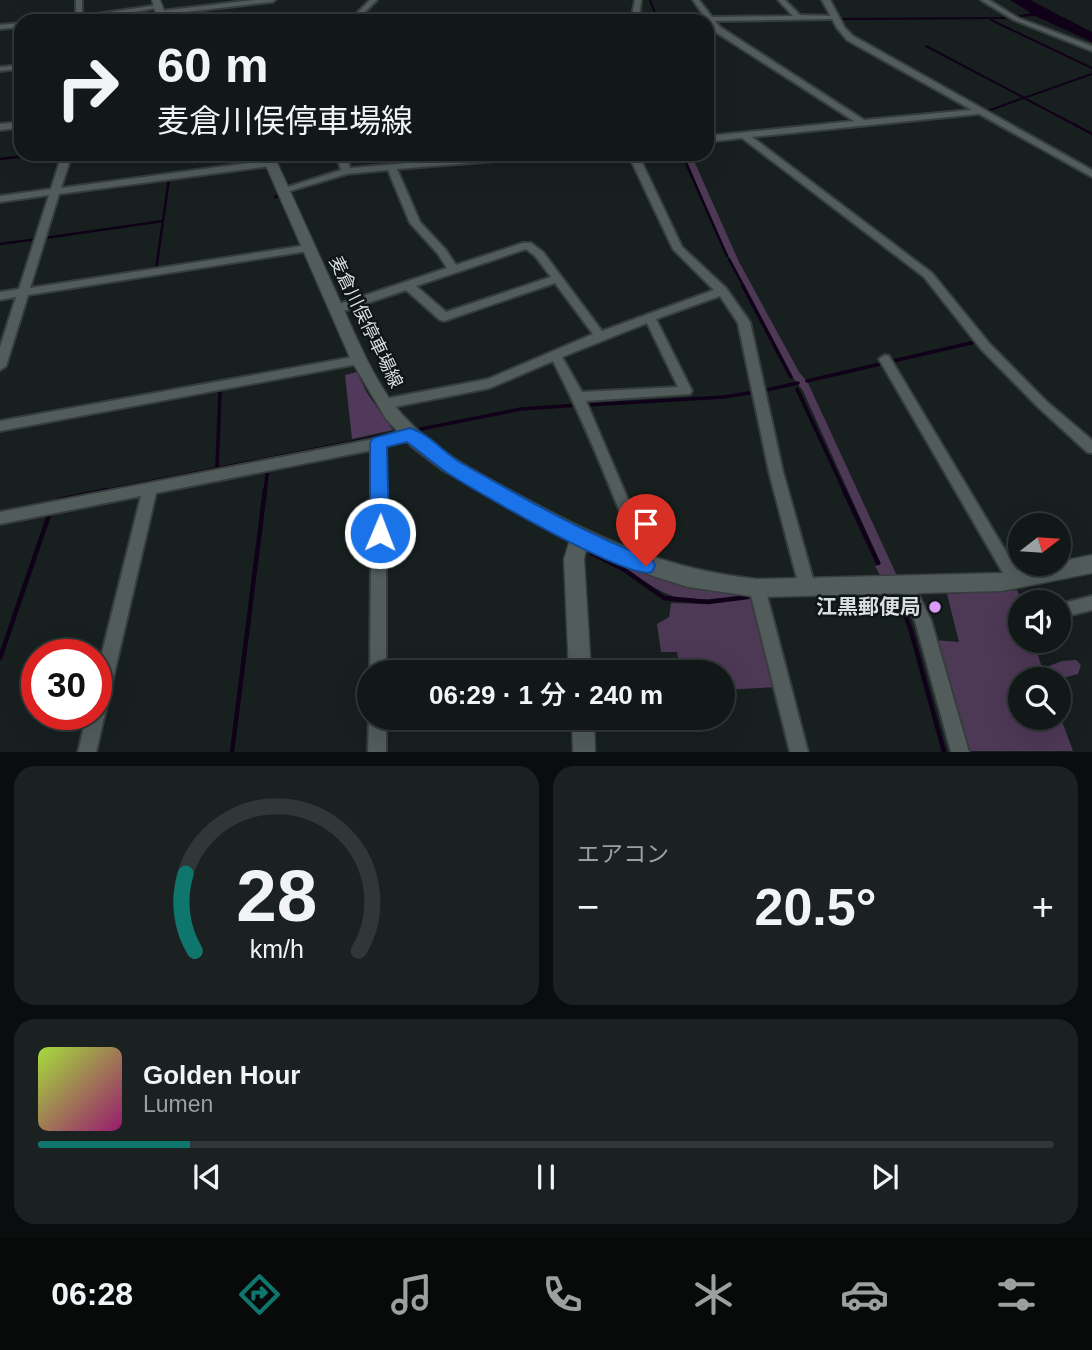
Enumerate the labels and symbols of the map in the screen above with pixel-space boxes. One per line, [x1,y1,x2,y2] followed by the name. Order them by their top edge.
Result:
[325,253,407,391] street label: 麦倉川俣停車場線
[616,494,676,566] pin
[343,496,417,570] position arrow
[1008,513,1071,576] north arrow
[816,595,921,618] place label: 江黒郵便局
[927,599,943,615] marker: 江黒郵便局
[21,639,112,730] speed limit sign: 30

